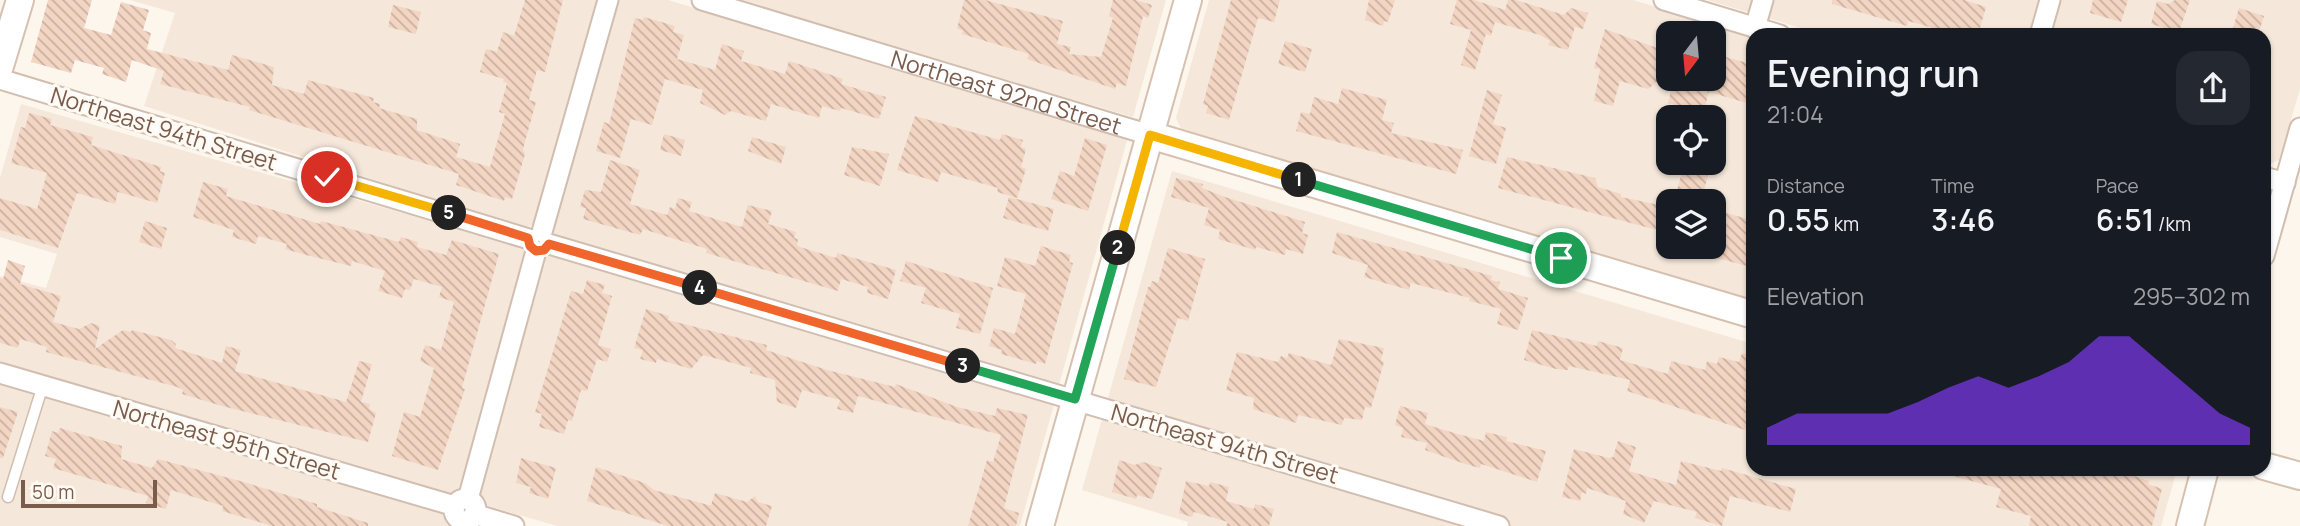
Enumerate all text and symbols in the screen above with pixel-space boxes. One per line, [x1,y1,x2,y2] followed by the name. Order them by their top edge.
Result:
[1656,21,1726,91] north arrow
[1656,21,1726,259] map controls
[887,42,1126,142] street label: Northeast 92nd Street
[1767,46,1980,98] text: Evening run
[2176,51,2250,125] button: share
[47,78,281,178] street label: Northeast 94th Street
[1767,98,1824,130] text: 21:04
[1656,105,1726,175] button: locate
[297,147,357,207] pin
[308,158,346,196] icon: check
[1282,162,1316,198] pin: 1
[1294,166,1303,192] text: 1
[1767,173,1845,199] text: Distance
[1931,173,1974,199] text: Time
[2096,173,2139,199] text: Pace
[1656,189,1726,259] button: layers
[432,196,466,230] pin: 5
[443,199,454,225] text: 5
[1767,199,1830,240] text: 0.55
[1931,199,1995,240] text: 3:46
[2096,199,2154,240] text: 6:51
[1830,211,1859,237] text: km
[2154,211,2191,237] text: /km
[1531,228,1591,288] pin
[1100,230,1136,266] pin: 2
[1112,234,1123,260] text: 2
[1542,239,1580,277] icon: arrive
[682,270,718,306] pin: 4
[694,274,705,300] text: 4
[1767,280,1864,312] text: Elevation
[2133,280,2250,312] text: 295–302 m
[946,348,981,384] pin: 3
[957,352,968,378] text: 3
[110,391,344,487] street label: Northeast 95th Street
[1108,395,1342,491] street label: Northeast 94th Street
[21,477,158,509] scale bar
[32,479,74,505] text: 50 m

